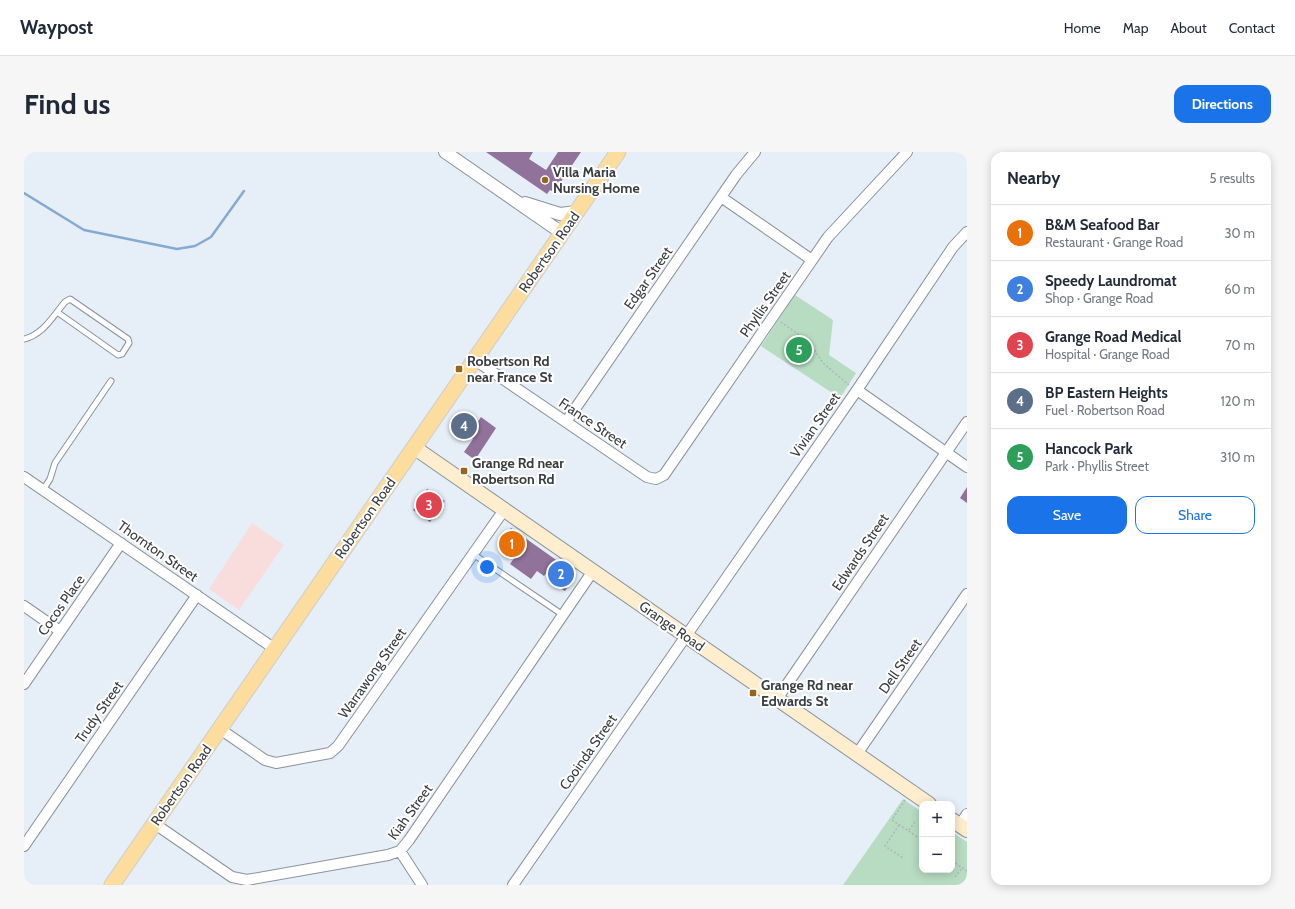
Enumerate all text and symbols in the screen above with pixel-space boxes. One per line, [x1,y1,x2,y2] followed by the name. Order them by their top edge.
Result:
[20,16,93,39] text: Waypost
[1064,19,1101,37] text: Home
[1123,19,1148,37] text: Map
[1170,19,1207,37] text: About
[1229,19,1275,37] text: Contact
[1174,85,1271,123] button: Directions
[24,87,110,121] text: Find us
[553,163,640,197] place label: Villa Maria Nursing Home
[1007,168,1060,188] text: Nearby
[1209,170,1255,186] text: 5 results
[540,175,550,185] marker: Villa Maria Nursing Home
[514,208,584,296] street label: Robertson Road
[1045,216,1159,234] text: B&M Seafood Bar
[1018,225,1022,241] text: 1
[1225,225,1255,241] text: 30 m
[1045,234,1183,250] text: Restaurant · Grange Road
[620,243,676,313] street label: Edgar Street
[736,267,795,341] street label: Phyllis Street
[1045,272,1177,290] text: Speedy Laundromat
[1017,281,1023,297] text: 2
[1224,281,1255,297] text: 60 m
[1045,290,1153,306] text: Shop · Grange Road
[1045,328,1182,346] text: Grange Road Medical
[786,335,812,365] pin: 5
[1016,337,1024,353] text: 3
[1225,337,1255,353] text: 70 m
[1045,346,1170,362] text: Hospital · Grange Road
[467,352,552,386] place label: Robertson Rd near France St
[454,364,464,374] marker: Robertson Rd near France St
[1045,384,1168,402] text: BP Eastern Heights
[786,389,844,461] street label: Vivian Street
[1016,393,1024,409] text: 4
[1221,393,1255,409] text: 120 m
[556,394,631,452] street label: France Street
[1045,402,1165,418] text: Fuel · Robertson Road
[451,411,477,441] pin: 4
[1045,440,1133,458] text: Hancock Park
[1017,449,1023,465] text: 5
[1220,449,1255,465] text: 310 m
[472,454,564,488] place label: Grange Rd near Robertson Rd
[1045,458,1149,474] text: Park · Phyllis Street
[459,466,469,476] marker: Grange Rd near Robertson Rd
[330,474,400,562] street label: Robertson Road
[416,490,442,520] pin: 3
[1007,496,1127,534] button: Save
[1135,496,1255,534] button: Share
[828,510,893,594] street label: Edwards Street
[114,517,202,586] street label: Thornton Street
[499,529,525,559] pin: 1
[477,557,497,577] your location
[548,559,574,589] pin: 2
[33,571,89,639] street label: Cocos Place
[636,597,708,655] street label: Grange Road
[334,624,410,722] street label: Warrawong Street
[875,635,926,697] street label: Dell Street
[761,676,853,710] place label: Grange Rd near Edwards St
[71,677,127,747] street label: Trudy Street
[748,688,758,698] marker: Grange Rd near Edwards St
[555,710,621,793] street label: Cooinda Street
[146,741,216,829] street label: Robertson Road
[384,780,436,843] street label: Kiah Street
[919,801,955,873] map controls
[919,801,955,837] button: +
[919,837,955,873] button: −

